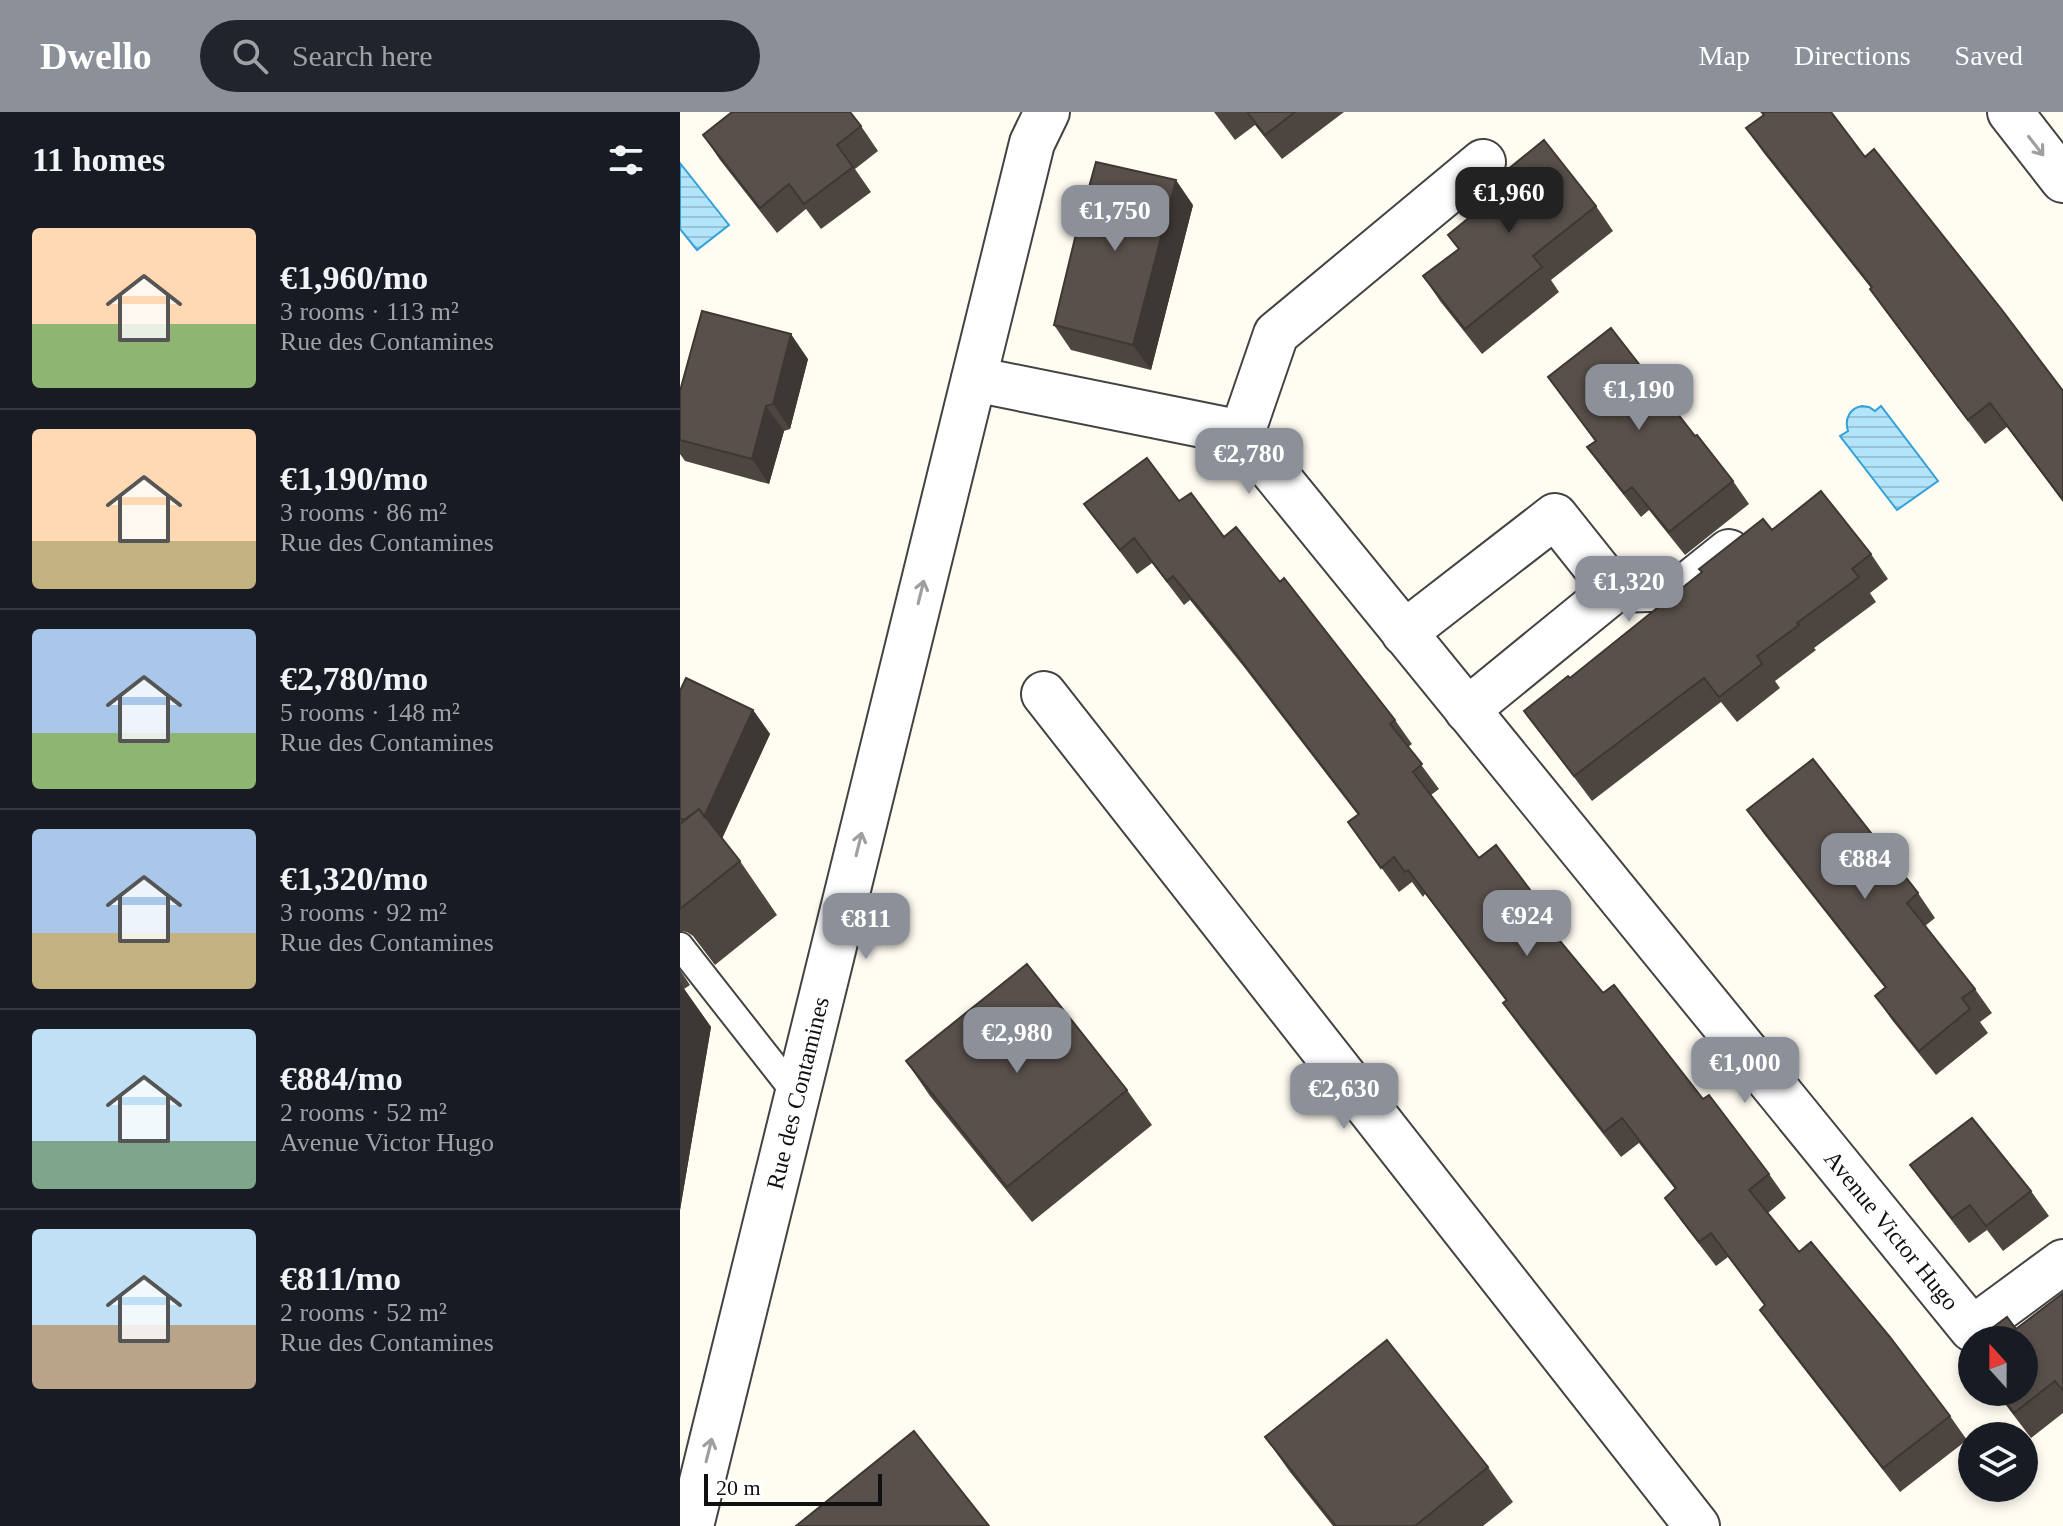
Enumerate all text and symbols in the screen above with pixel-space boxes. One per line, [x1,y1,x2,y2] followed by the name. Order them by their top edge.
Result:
[200,20,760,92] search box
[228,34,272,78] icon: search
[40,35,152,77] text: Dwello
[292,39,433,72] text: Search here
[1699,40,1750,71] text: Map
[1794,40,1911,71] text: Directions
[1955,40,2023,71] text: Saved
[2028,135,2045,156] one-way arrow
[604,138,648,182] icon: filters
[32,141,165,178] text: 11 homes
[1444,167,1574,235] pin: €1,960
[1473,178,1545,207] text: €1,960
[1050,185,1180,253] pin: €1,750
[1079,196,1151,225] text: €1,750
[280,259,428,296] text: €1,960/mo
[96,260,192,356] icon: home
[280,297,459,326] text: 3 rooms · 113 m²
[280,327,494,356] text: Rue des Contamines
[1574,364,1704,432] pin: €1,190
[1603,375,1675,404] text: €1,190
[1184,428,1314,496] pin: €2,780
[1213,439,1285,468] text: €2,780
[280,460,428,497] text: €1,190/mo
[96,461,192,557] icon: home
[280,498,447,527] text: 3 rooms · 86 m²
[280,528,494,557] text: Rue des Contamines
[1564,556,1694,624] pin: €1,320
[1593,567,1665,596] text: €1,320
[915,580,930,605] one-way arrow
[280,660,428,697] text: €2,780/mo
[96,661,192,757] icon: home
[280,698,460,727] text: 5 rooms · 148 m²
[280,728,494,757] text: Rue des Contamines
[852,832,867,858] one-way arrow
[1818,833,1912,901] pin: €884
[1839,844,1891,873] text: €884
[280,860,428,897] text: €1,320/mo
[96,861,192,957] icon: home
[1480,890,1574,958] pin: €924
[819,893,913,961] pin: €811
[280,898,447,927] text: 3 rooms · 92 m²
[1501,901,1553,930] text: €924
[841,904,891,933] text: €811
[280,928,494,957] text: Rue des Contamines
[762,994,834,1192] street label: Rue des Contamines
[952,1007,1082,1075] pin: €2,980
[981,1018,1053,1047] text: €2,980
[1680,1037,1810,1105] pin: €1,000
[1709,1048,1781,1077] text: €1,000
[280,1060,403,1097] text: €884/mo
[96,1061,192,1157] icon: home
[1279,1063,1409,1131] pin: €2,630
[1308,1074,1380,1103] text: €2,630
[280,1098,447,1127] text: 2 rooms · 52 m²
[280,1128,494,1157] text: Avenue Victor Hugo
[1819,1146,1964,1315] street label: Avenue Victor Hugo
[280,1260,401,1297] text: €811/mo
[96,1261,192,1357] icon: home
[280,1298,447,1327] text: 2 rooms · 52 m²
[1958,1326,2038,1406] north arrow
[1958,1326,2038,1502] map controls
[280,1328,494,1357] text: Rue des Contamines
[1958,1422,2038,1502] button: layers
[703,1438,718,1464] one-way arrow
[704,1470,882,1506] scale bar
[716,1475,761,1500] text: 20 m

